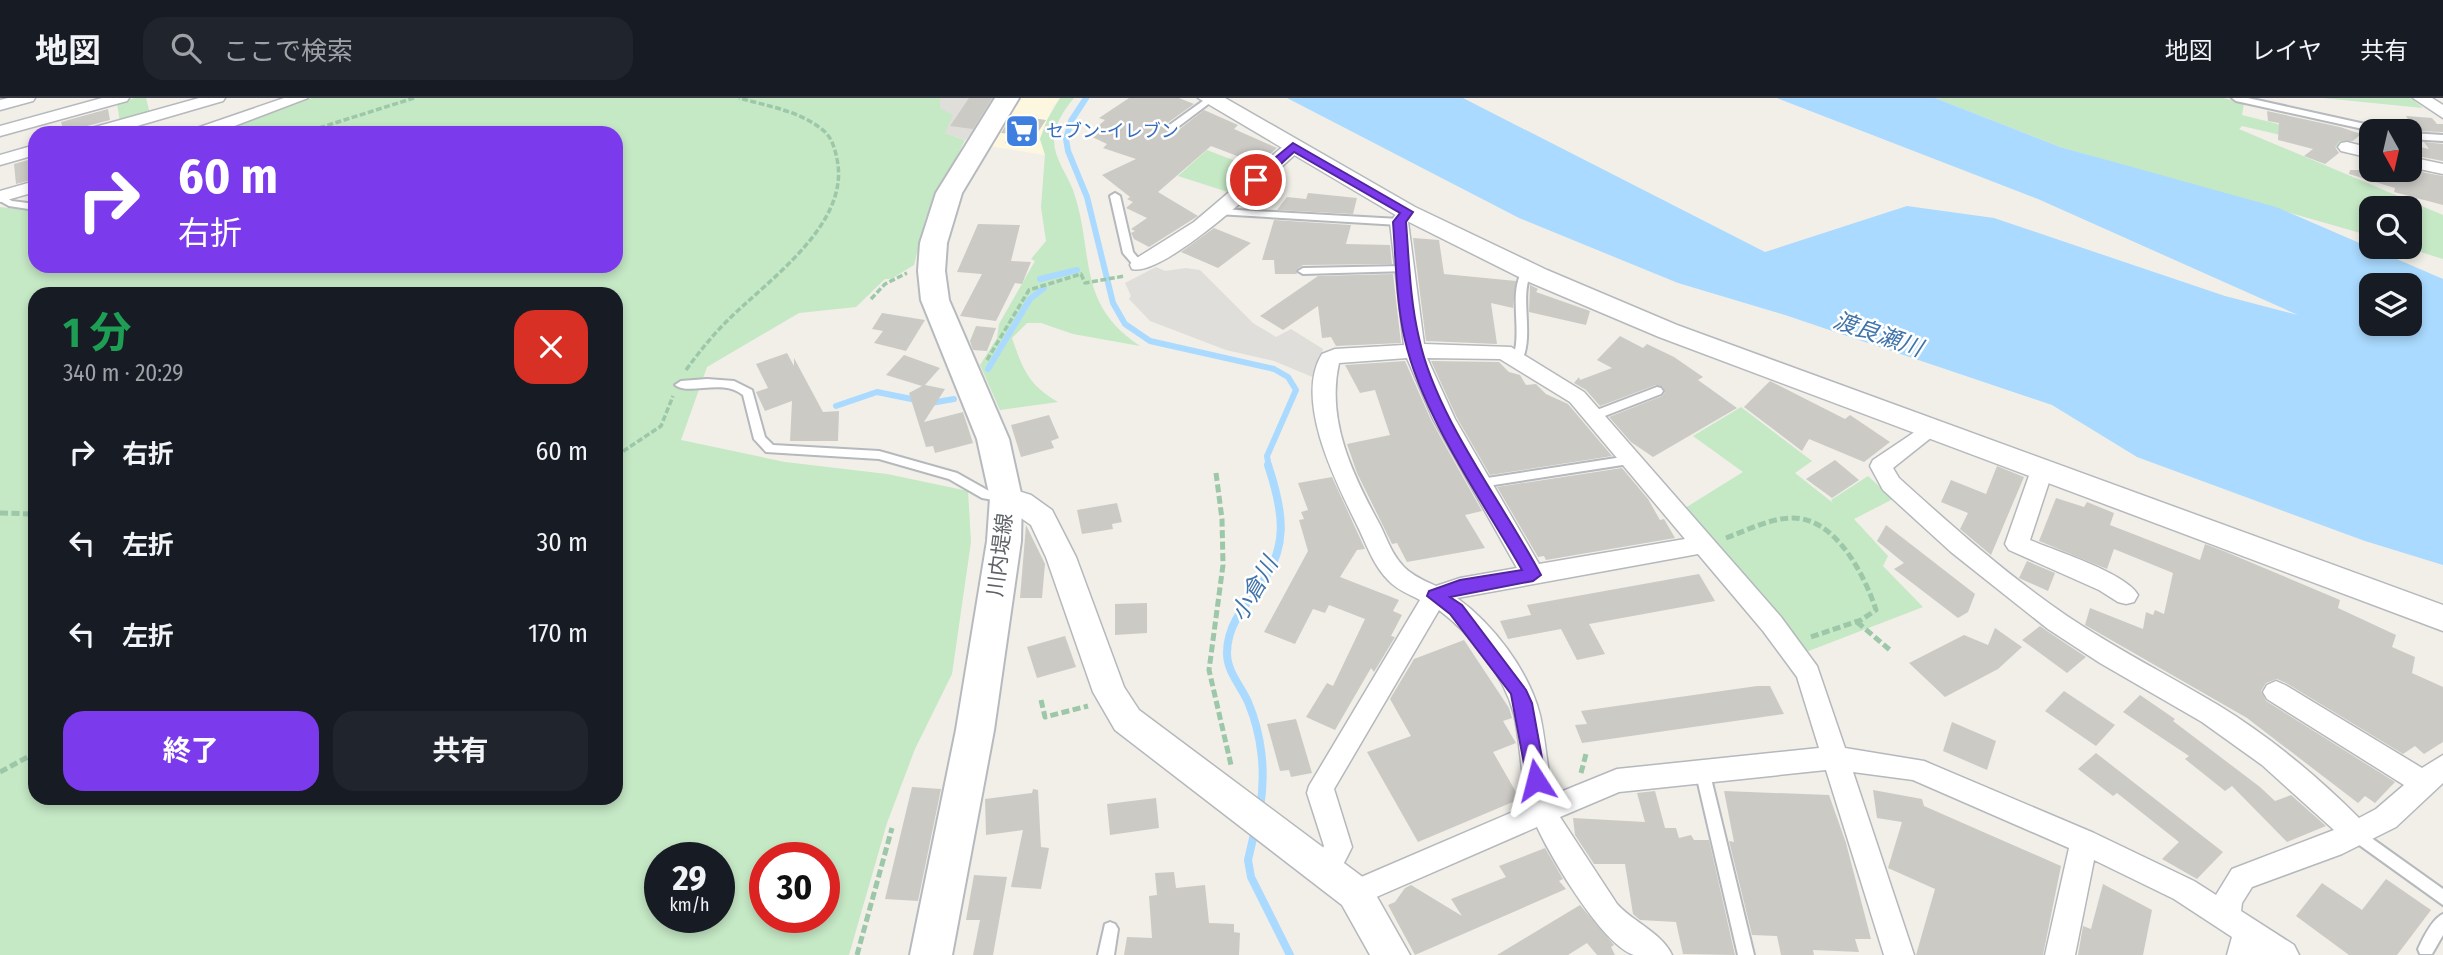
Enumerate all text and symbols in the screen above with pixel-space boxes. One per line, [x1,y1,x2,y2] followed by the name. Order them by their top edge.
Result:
[143,17,633,80] search box
[167,29,205,67] icon: search
[35,31,101,71] text: 地図
[223,36,353,67] text: ここで検索
[2165,37,2213,65] text: 地図
[2251,37,2322,65] text: レイヤ
[2360,37,2408,65] text: 共有
[1003,112,1041,150] supermarket icon: セブン-イレブン
[2359,119,2422,182] north arrow
[2359,119,2422,336] map controls
[1046,120,1179,142] place label: セブン-イレブン
[178,147,278,206] text: 60 m
[1226,150,1286,210] pin
[63,154,154,245] icon: right
[1237,161,1275,199] icon: arrive
[2359,196,2422,259] button: search
[178,214,242,252] text: 右折
[2359,273,2422,336] button: layers
[1830,306,1929,363] water label: 渡良瀬川
[63,308,132,358] text: 1 分
[514,310,588,384] button: close
[63,359,183,387] text: 340 m · 20:29
[63,433,101,471] icon: right
[535,436,588,467] text: 60 m
[122,439,174,470] text: 右折
[982,512,1018,598] street label: 川内堤線
[63,524,101,562] icon: left
[537,527,588,558] text: 30 m
[122,530,174,561] text: 左折
[1225,550,1285,626] water label: 小倉川
[63,615,101,653] icon: left
[528,618,588,649] text: 170 m
[122,621,174,652] text: 左折
[63,711,319,791] button: 終了
[333,711,588,791] button: 共有
[1499,743,1573,817] position arrow
[749,842,840,933] speed limit sign: 30
[672,857,707,899] text: 29
[669,894,710,916] text: km/h

